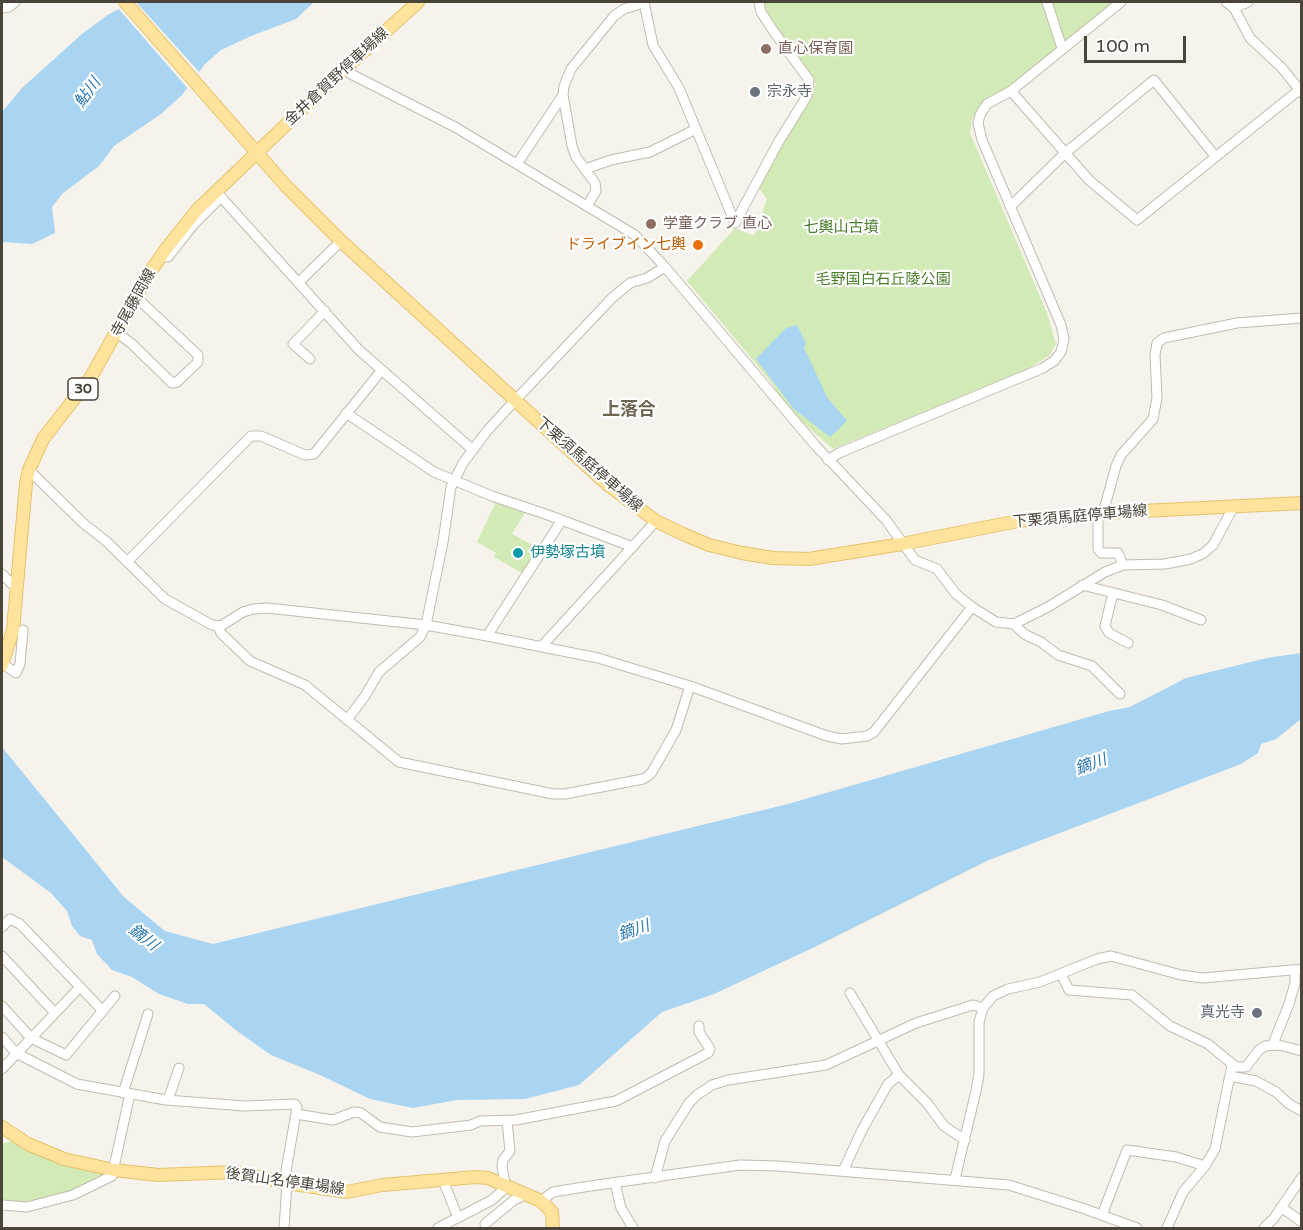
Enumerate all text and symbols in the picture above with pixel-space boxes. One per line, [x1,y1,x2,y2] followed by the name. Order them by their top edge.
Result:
[281,24,393,130] street label: 金井倉賀野停車場線
[1087,24,1189,62] scale bar
[1095,35,1150,57] text: 100 m
[778,40,853,58] place label: 直心保育園
[759,42,773,56] marker: 直心保育園
[71,74,105,112] water label: 鮎川
[767,83,812,101] place label: 宗永寺
[748,85,762,99] marker: 宗永寺
[663,215,772,233] place label: 学童クラブ 直心
[644,217,658,231] marker: 学童クラブ 直心
[804,219,878,237] park label: 七輿山古墳
[566,236,686,254] place label: ドライブイン七輿
[691,238,705,252] marker: ドライブイン七輿
[108,266,160,340] street label: 寺尾藤岡線
[816,271,950,289] park label: 毛野国白石丘陵公園
[68,378,98,400] road number: 30
[602,399,656,421] district label: 上落合
[532,414,646,516] street label: 下栗須馬庭停車場線
[1012,502,1148,532] street label: 下栗須馬庭停車場線
[530,544,605,562] place label: 伊勢塚古墳
[511,546,525,560] marker: 伊勢塚古墳
[1073,751,1109,779] water label: 鏑川
[616,917,652,945] water label: 鏑川
[124,921,162,955] water label: 鏑川
[1200,1004,1245,1022] place label: 真光寺
[1250,1006,1264,1020] marker: 真光寺
[224,1165,346,1199] street label: 後賀山名停車場線

